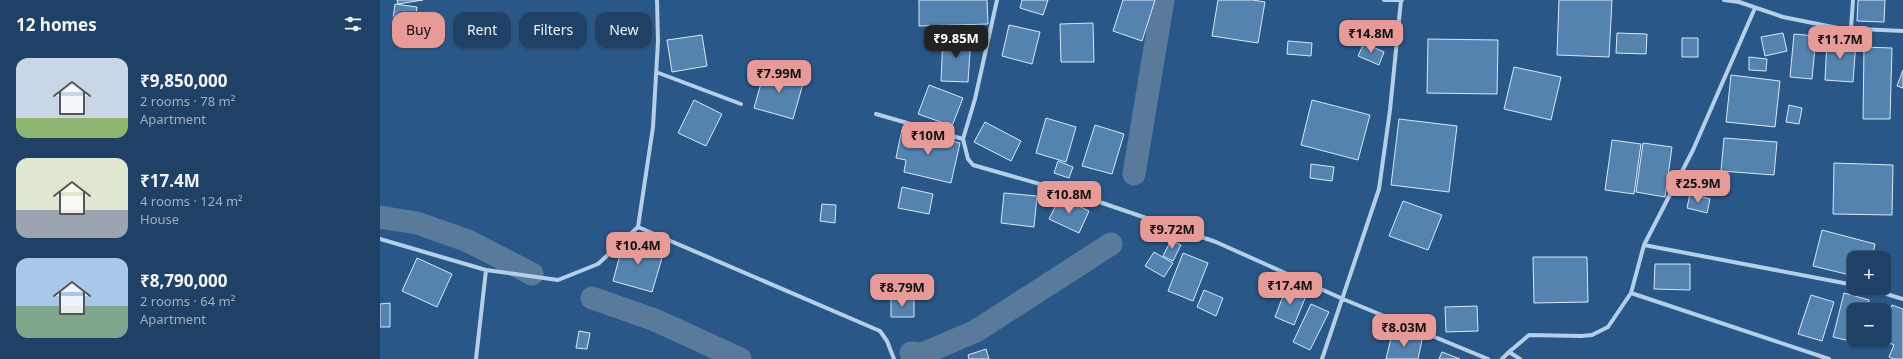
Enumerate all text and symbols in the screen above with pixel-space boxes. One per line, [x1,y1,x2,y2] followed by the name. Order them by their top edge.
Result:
[392,12,445,48] chip: Buy
[453,12,511,48] chip: Rent
[519,12,587,48] chip: Filters
[595,12,652,48] chip: New
[16,13,97,36] text: 12 homes
[342,13,364,35] icon: filters
[1338,20,1404,54] pin: ₹14.8M
[1348,24,1394,42] text: ₹14.8M
[923,25,989,59] pin: ₹9.85M
[1807,26,1873,60] pin: ₹11.7M
[933,29,979,47] text: ₹9.85M
[1817,30,1863,48] text: ₹11.7M
[746,60,812,94] pin: ₹7.99M
[756,64,802,82] text: ₹7.99M
[140,69,227,92] text: ₹9,850,000
[48,74,96,122] icon: home
[140,92,235,110] text: 2 rooms · 78 m²
[140,110,206,128] text: Apartment
[904,122,952,156] pin: ₹10M
[911,126,945,144] text: ₹10M
[140,169,200,192] text: ₹17.4M
[1665,170,1731,204] pin: ₹25.9M
[48,174,96,222] icon: home
[1675,174,1721,192] text: ₹25.9M
[1036,181,1102,215] pin: ₹10.8M
[1046,185,1092,203] text: ₹10.8M
[140,192,243,210] text: 4 rooms · 124 m²
[140,210,179,228] text: House
[1139,216,1205,250] pin: ₹9.72M
[1149,220,1195,238] text: ₹9.72M
[605,232,671,266] pin: ₹10.4M
[615,236,661,254] text: ₹10.4M
[1847,251,1891,347] map controls
[1847,251,1891,295] button: +
[140,269,227,292] text: ₹8,790,000
[1257,272,1323,306] pin: ₹17.4M
[48,274,96,322] icon: home
[869,274,935,308] pin: ₹8.79M
[1267,276,1313,294] text: ₹17.4M
[879,278,925,296] text: ₹8.79M
[140,292,235,310] text: 2 rooms · 64 m²
[1847,303,1891,347] button: −
[140,310,206,328] text: Apartment
[1371,314,1437,348] pin: ₹8.03M
[1381,318,1427,336] text: ₹8.03M

